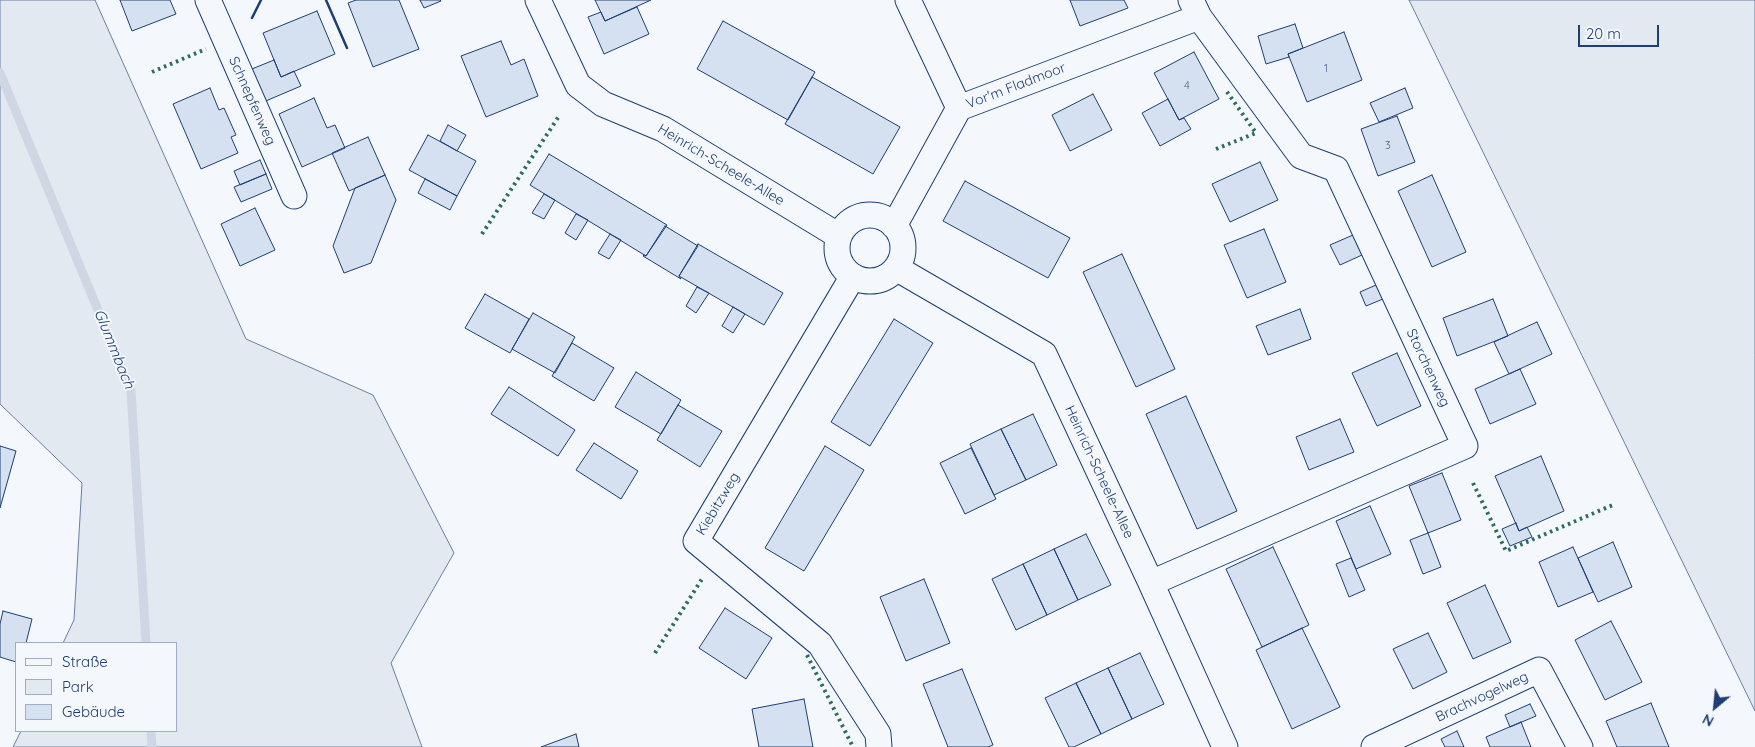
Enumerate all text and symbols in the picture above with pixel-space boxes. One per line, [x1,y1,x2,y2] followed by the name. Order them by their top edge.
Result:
[1580,15,1661,47] scale bar
[1586,24,1621,43] text: 20 m
[225,54,279,148] street label: Schnepfenweg
[964,59,1068,113] street label: Vor'm Fladmoor
[1324,62,1328,76] house number: 1
[1184,79,1190,93] house number: 4
[655,121,787,209] street label: Heinrich-Scheele-Allee
[1385,139,1391,153] house number: 3
[90,307,138,391] water label: Glummbach
[1403,326,1453,410] street label: Storchenweg
[1061,403,1137,541] street label: Heinrich-Scheele-Allee
[693,470,743,538] street label: Kiebitzweg
[15,642,178,732] legend
[62,652,108,671] text: Straße
[1433,668,1531,726] street label: Brachvogelweg
[62,677,94,696] text: Park
[1690,682,1740,732] north arrow
[62,702,125,721] text: Gebäude
[1699,710,1717,731] text: N

